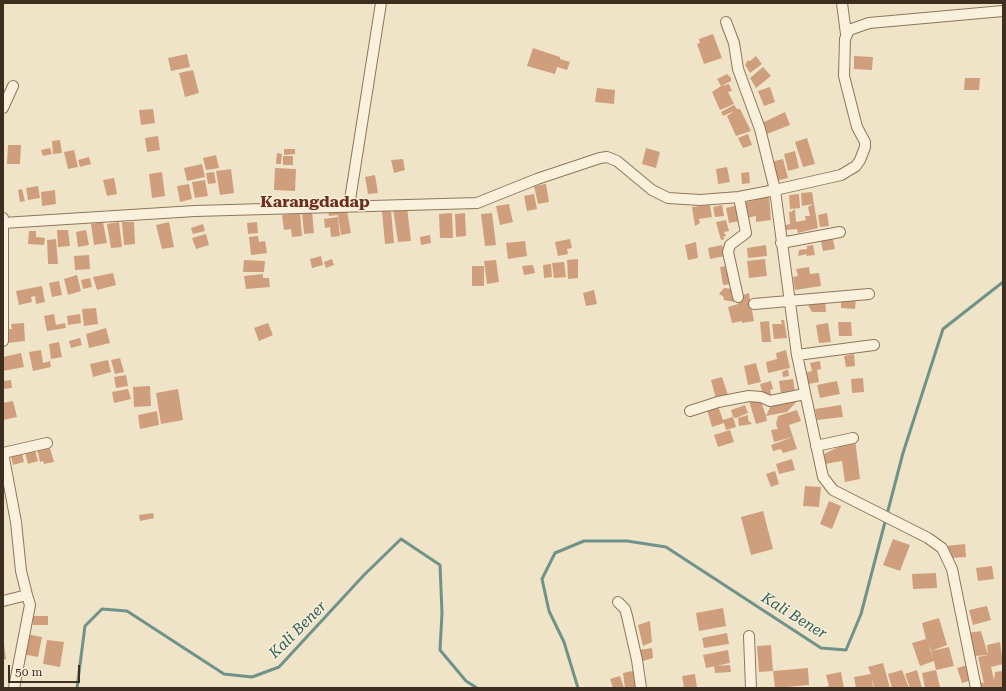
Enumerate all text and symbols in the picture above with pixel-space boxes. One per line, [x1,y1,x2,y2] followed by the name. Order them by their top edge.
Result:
[260,192,370,212] district label: Karangdadap
[758,589,830,643] water label: Kali Bener
[266,598,330,662] water label: Kali Bener
[10,657,82,683] scale bar
[15,665,42,679] text: 50 m

